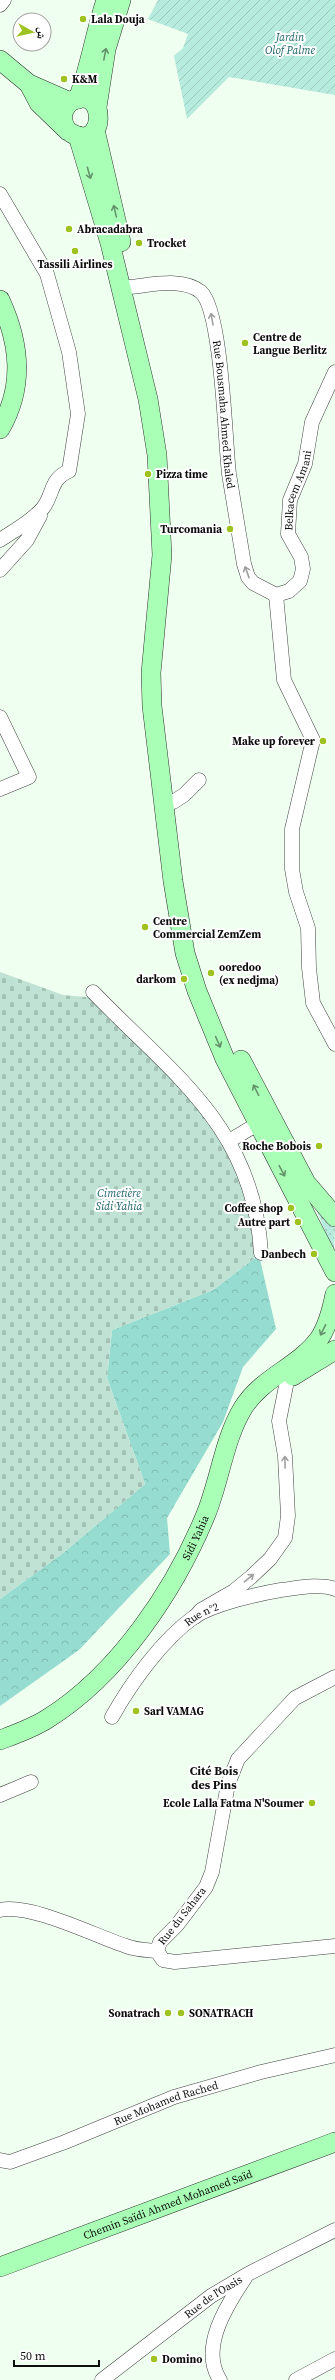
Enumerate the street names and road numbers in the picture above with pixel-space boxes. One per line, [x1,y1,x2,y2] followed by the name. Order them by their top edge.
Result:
[209,339,239,491] street label: Rue Bousmaha Ahmed Khaled
[281,449,315,531] street label: Belkacem Amani
[178,1512,212,1563] street label: Sidi Yahia
[181,1599,221,1629] street label: Rue n°2
[154,1883,210,1948] street label: Rue du Sahara
[111,2077,221,2129] street label: Rue Mohamed Rached
[81,2166,255,2243] street label: Chemin Saïdi Ahmed Mohamed Saïd
[181,2272,245,2322] street label: Rue de l'Oasis

